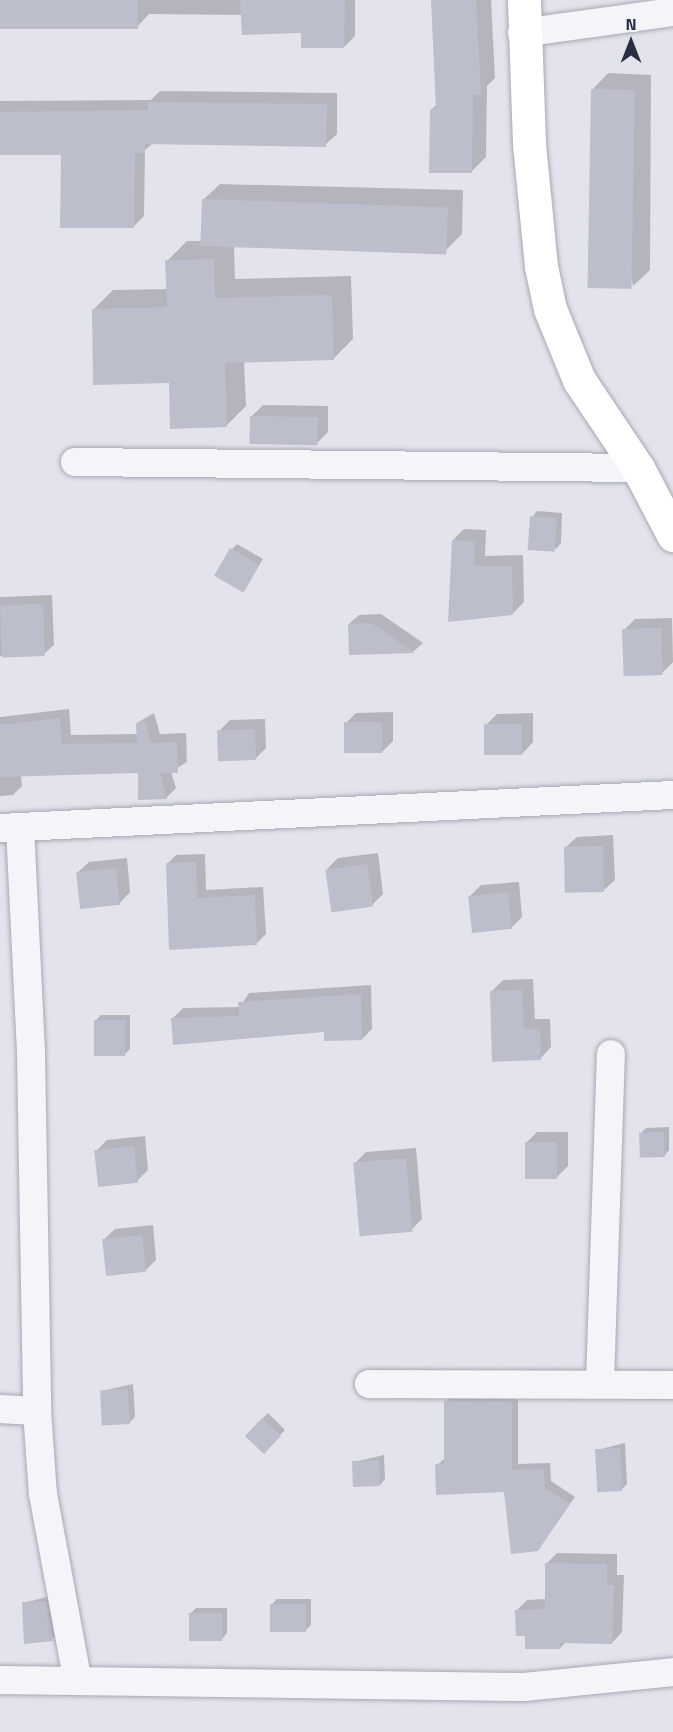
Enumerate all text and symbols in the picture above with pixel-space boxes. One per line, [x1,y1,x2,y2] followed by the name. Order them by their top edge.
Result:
[601,12,661,72] north arrow
[625,12,637,36] text: N

